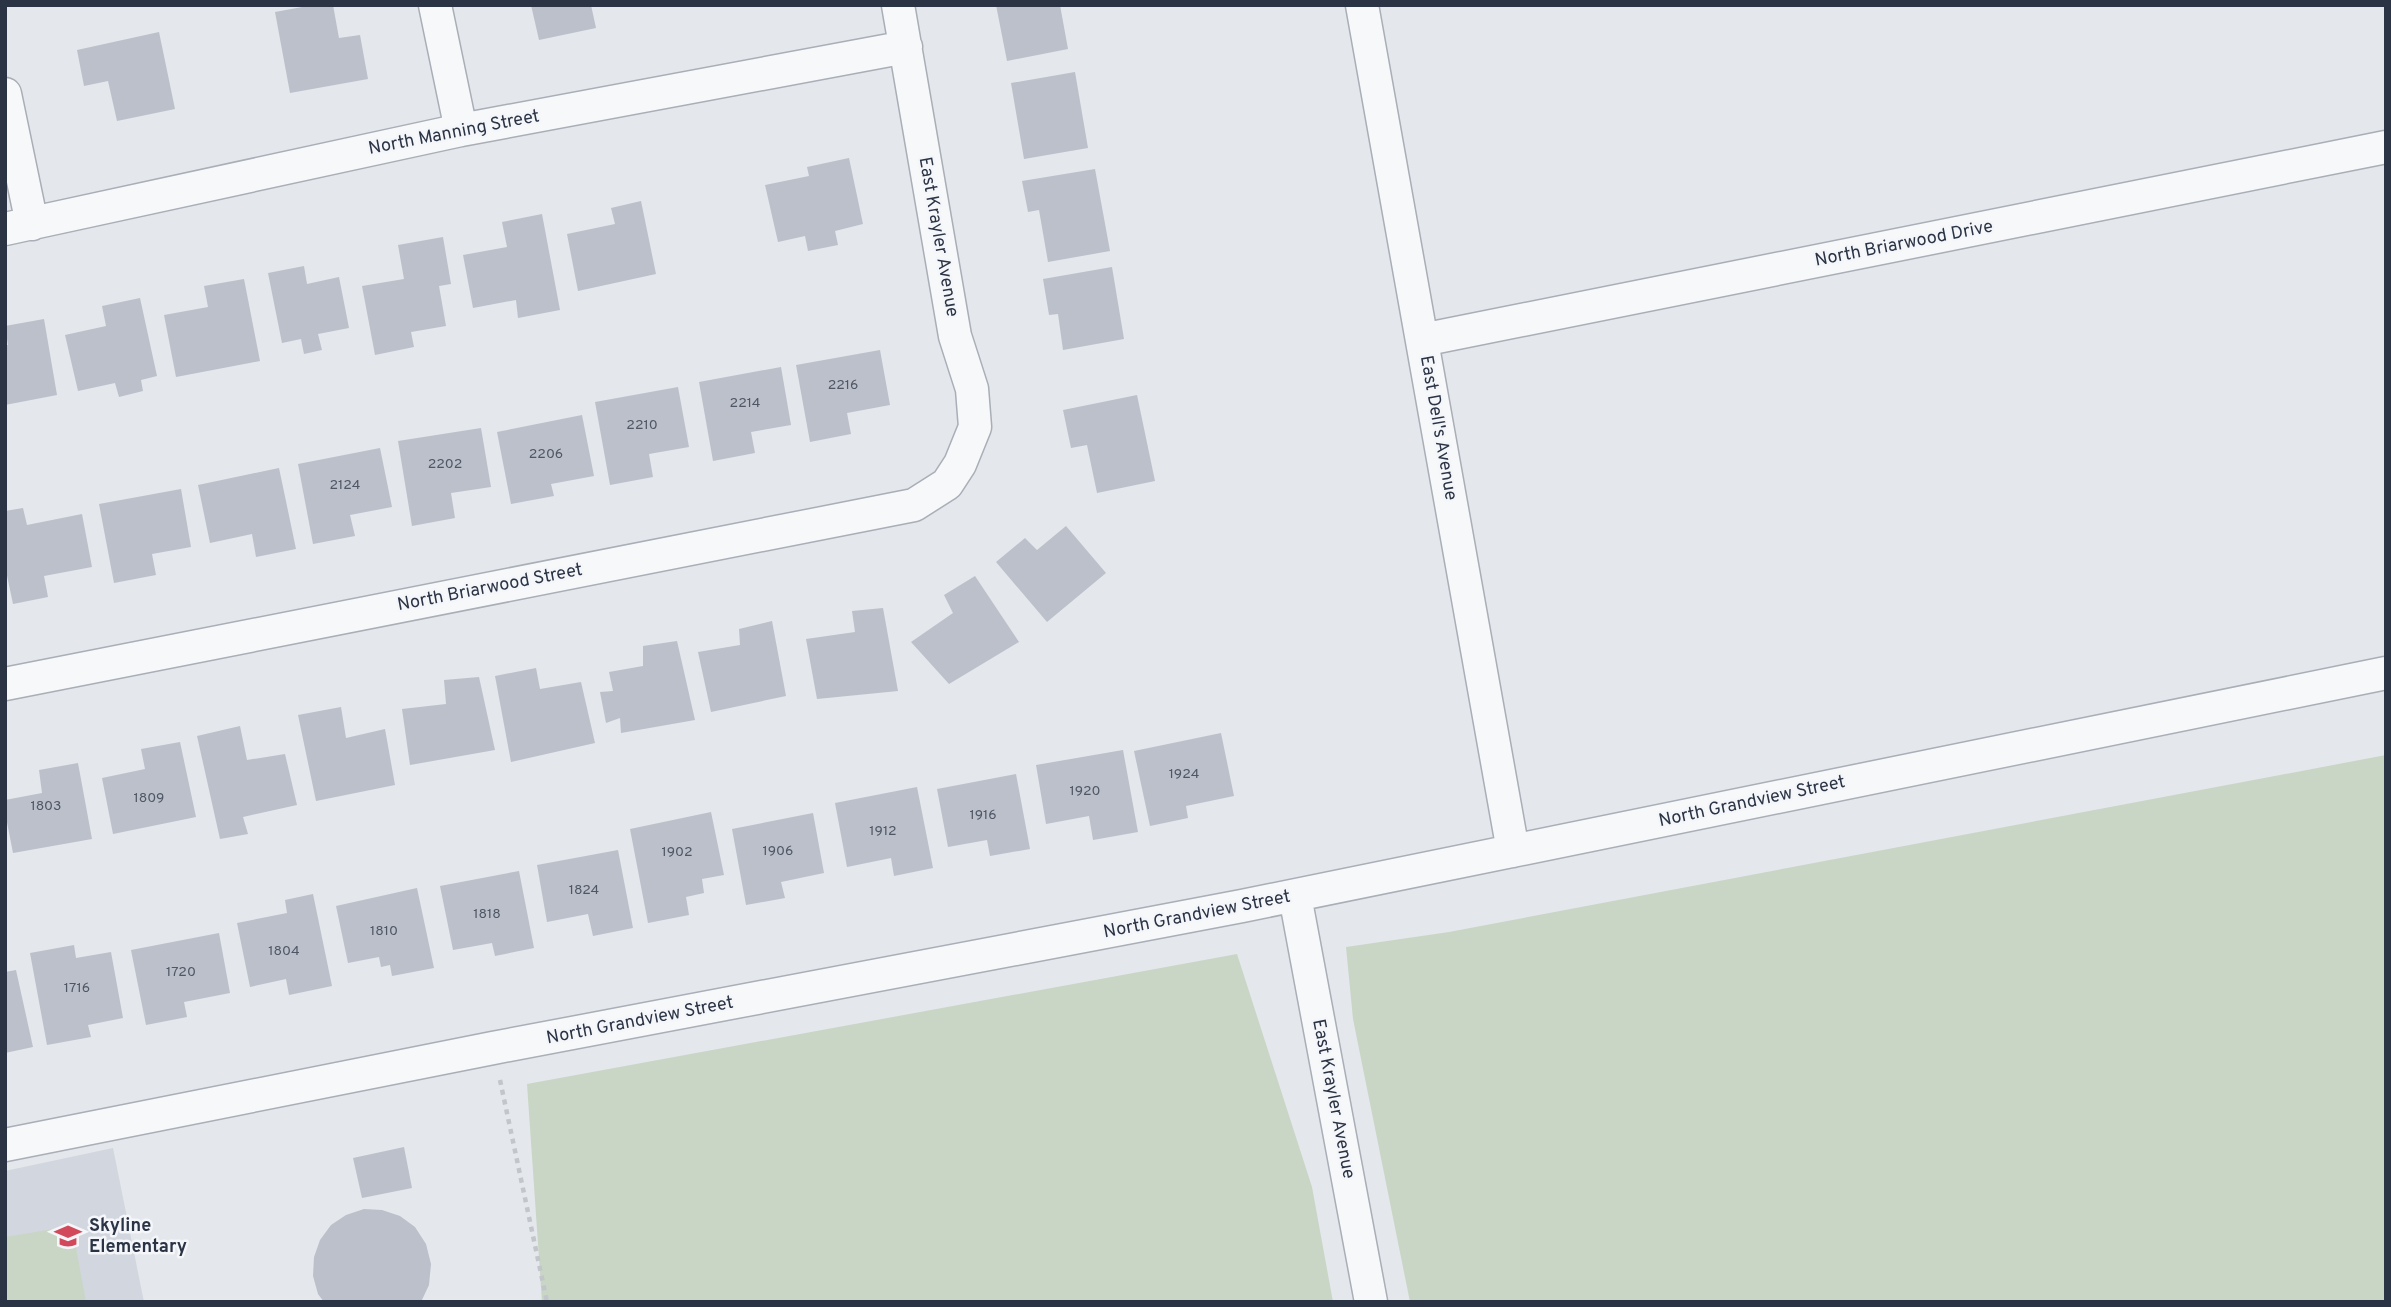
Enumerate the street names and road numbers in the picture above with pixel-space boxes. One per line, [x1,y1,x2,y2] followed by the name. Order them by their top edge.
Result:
[366,105,542,161] street label: North Manning Street
[913,155,963,319] street label: East Krayler Avenue
[1813,215,1995,273] street label: North Briarwood Drive
[1414,354,1462,502] street label: East Dell's Avenue
[395,559,585,617] street label: North Briarwood Street
[1657,771,1847,833] street label: North Grandview Street
[1102,886,1292,944] street label: North Grandview Street
[545,992,735,1050] street label: North Grandview Street
[1306,1017,1360,1181] street label: East Krayler Avenue

